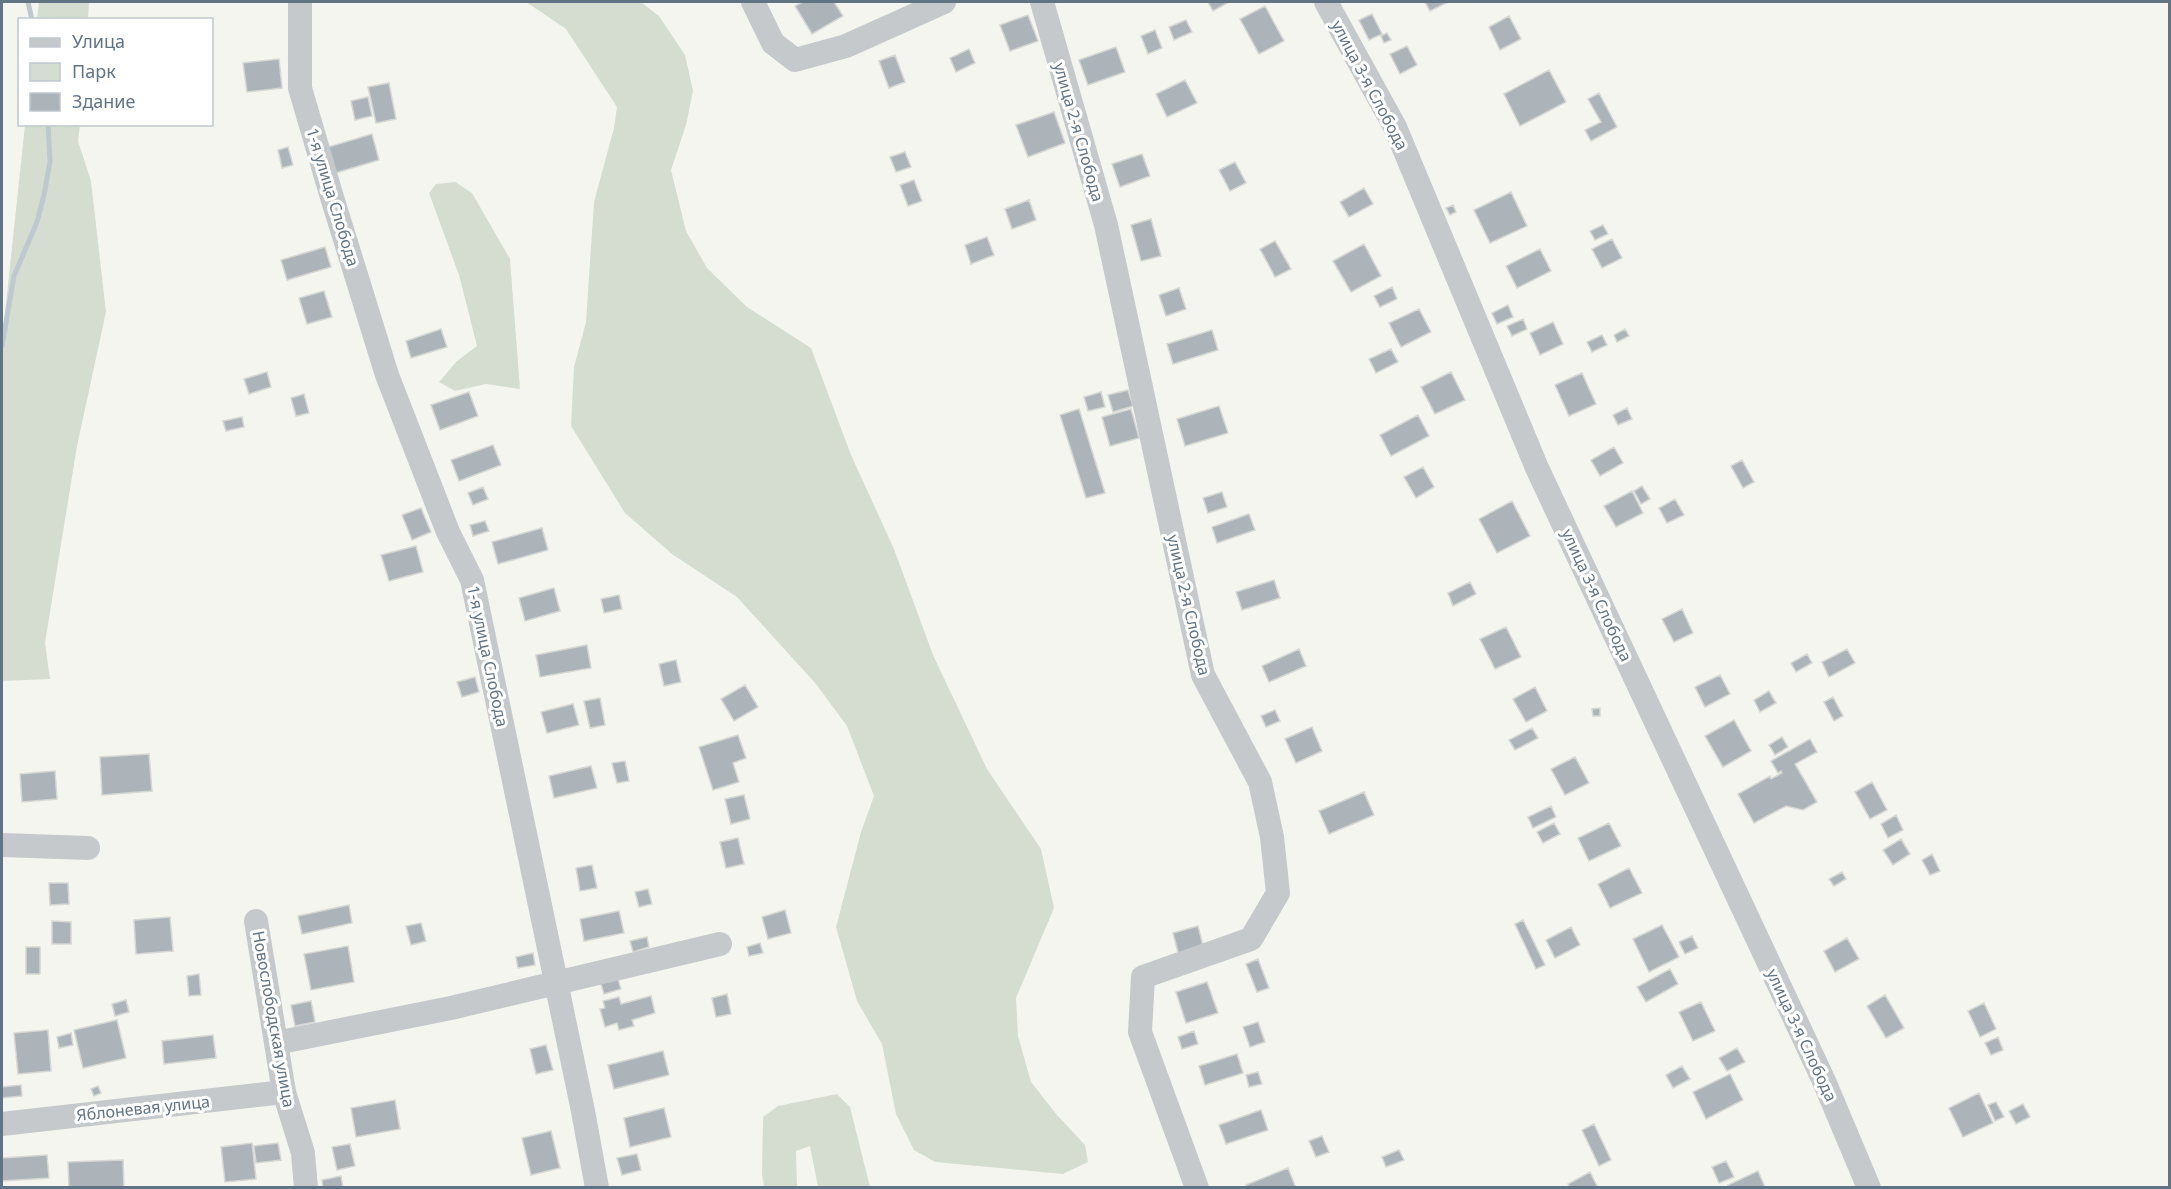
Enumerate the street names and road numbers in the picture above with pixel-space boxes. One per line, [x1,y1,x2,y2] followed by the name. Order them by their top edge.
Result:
[1327,16,1413,154] street label: улица 3-я Слобода
[1049,60,1109,204] street label: улица 2-я Слобода
[301,125,365,269] street label: 1-я улица Слобода
[1557,525,1637,665] street label: улица 3-я Слобода
[1162,532,1216,678] street label: улица 2-я Слобода
[462,583,514,729] street label: 1-я улица Слобода
[248,929,300,1109] street label: Новослободская улица
[1762,965,1842,1105] street label: улица 3-я Слобода
[75,1090,211,1126] street label: Яблоневая улица

